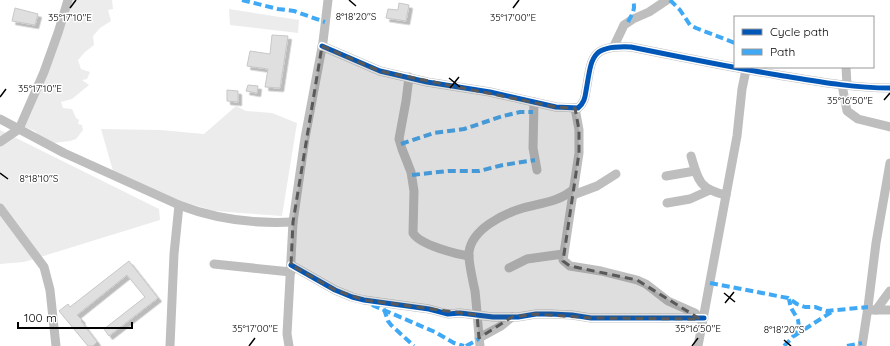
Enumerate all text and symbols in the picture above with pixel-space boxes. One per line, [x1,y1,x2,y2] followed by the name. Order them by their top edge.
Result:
[336,10,377,23] text: 8°18'20"S
[48,11,92,24] text: 35°17'10"E
[490,11,536,24] text: 35°17'00"E
[734,16,874,68] legend
[770,24,829,39] text: Cycle path
[770,44,795,59] text: Path
[18,82,62,95] text: 35°17'10"E
[827,94,873,107] text: 35°16'50"E
[20,172,59,185] text: 8°18'10"S
[18,304,132,330] scale bar
[24,310,57,325] text: 100 m
[232,322,278,335] text: 35°17'00"E
[675,322,721,335] text: 35°16'50"E
[764,323,805,336] text: 8°18'20"S

